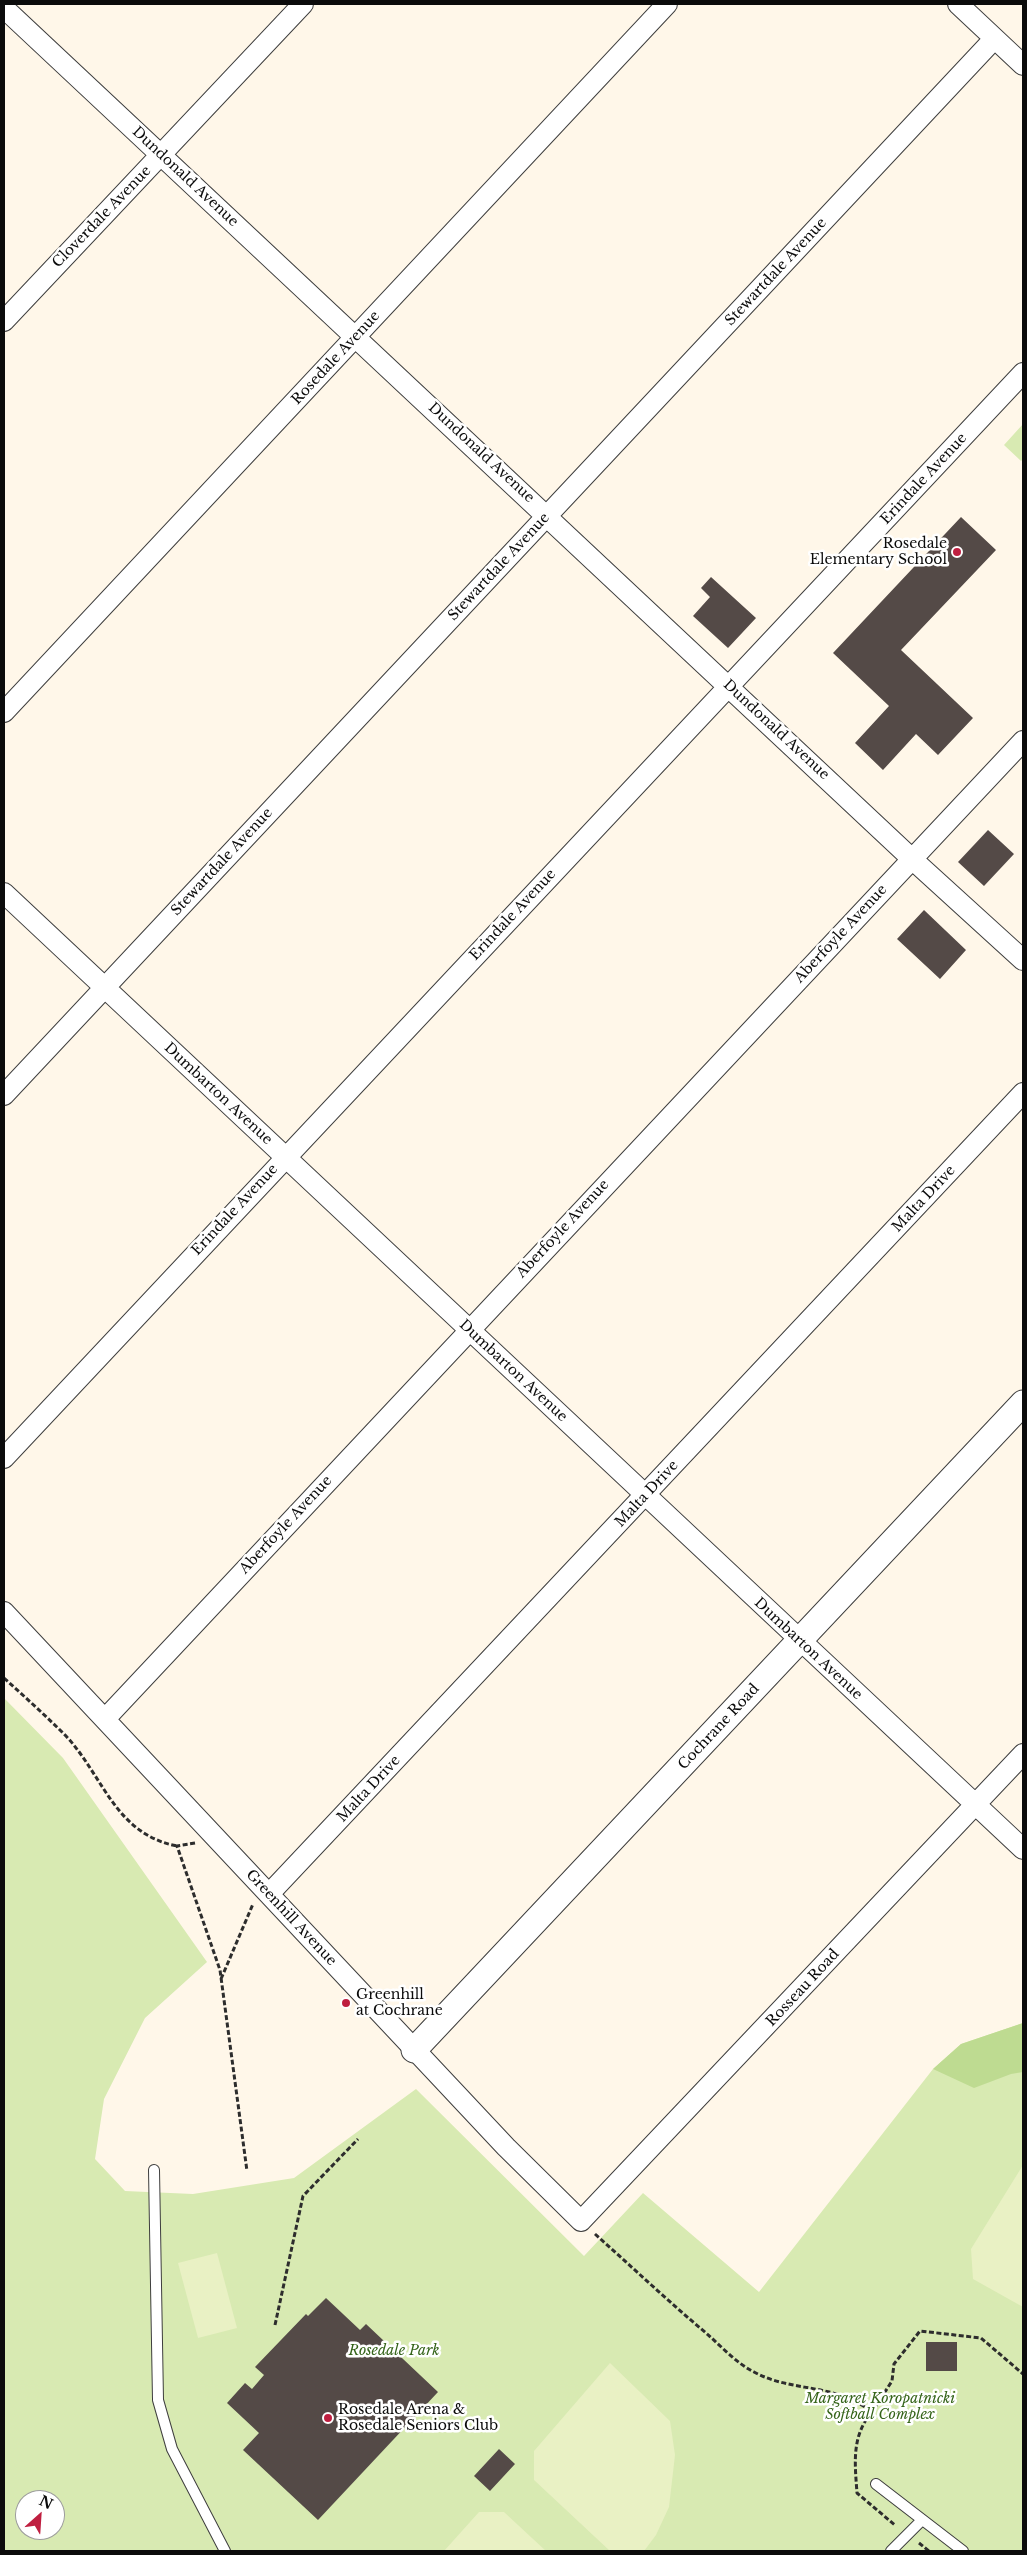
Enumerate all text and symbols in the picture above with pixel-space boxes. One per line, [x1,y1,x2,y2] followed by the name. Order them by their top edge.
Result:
[129,124,241,230] street label: Dundonald Avenue
[49,163,155,271] street label: Cloverdale Avenue
[722,215,830,329] street label: Stewartdale Avenue
[288,308,384,408] street label: Rosedale Avenue
[425,400,537,506] street label: Dundonald Avenue
[877,430,971,528] street label: Erindale Avenue
[445,510,553,624] street label: Stewartdale Avenue
[810,536,947,568] place label: Rosedale Elementary School
[951,546,963,558] marker: Rosedale Elementary School
[720,677,832,783] street label: Dundonald Avenue
[168,805,276,919] street label: Stewartdale Avenue
[466,866,560,964] street label: Erindale Avenue
[791,882,891,986] street label: Aberfoyle Avenue
[160,1040,276,1148] street label: Dumbarton Avenue
[188,1161,282,1259] street label: Erindale Avenue
[889,1162,959,1236] street label: Malta Drive
[513,1177,613,1281] street label: Aberfoyle Avenue
[455,1317,571,1425] street label: Dumbarton Avenue
[612,1457,682,1531] street label: Malta Drive
[236,1473,336,1577] street label: Aberfoyle Avenue
[750,1595,866,1703] street label: Dumbarton Avenue
[675,1681,763,1773] street label: Cochrane Road
[334,1752,404,1826] street label: Malta Drive
[242,1866,340,1970] street label: Greenhill Avenue
[763,1946,843,2030] street label: Rosseau Road
[356,1987,443,2020] place label: Greenhill at Cochrane
[340,1997,352,2009] marker: Greenhill at Cochrane
[349,2343,439,2359] park label: Rosedale Park
[805,2391,955,2424] park label: Margaret Koropatnicki Softball Complex
[338,2402,498,2434] place label: Rosedale Arena & Rosedale Seniors Club
[322,2412,334,2424] marker: Rosedale Arena & Rosedale Seniors Club
[15,2490,65,2540] north arrow
[36,2491,56,2513] text: N

